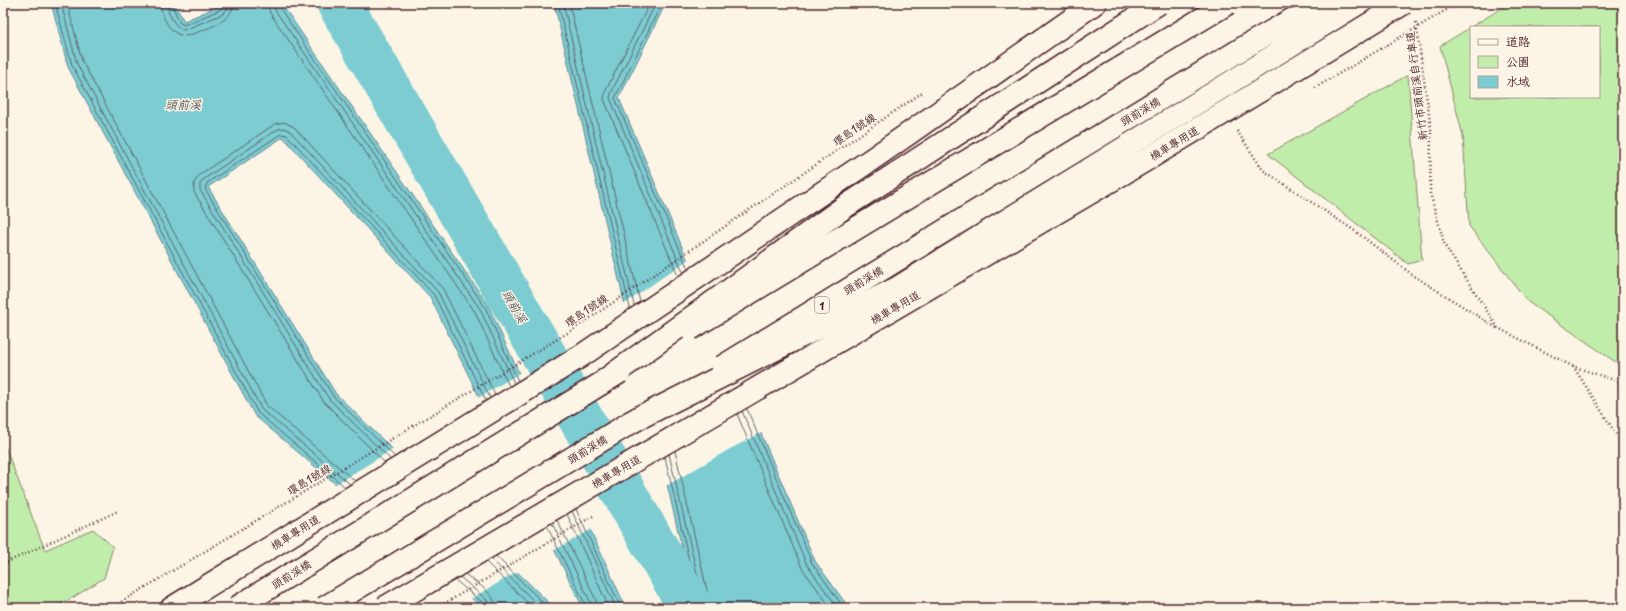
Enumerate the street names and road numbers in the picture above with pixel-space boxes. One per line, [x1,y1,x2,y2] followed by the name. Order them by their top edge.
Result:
[1401,30,1431,142] street label: 新竹市頭前溪自行車道
[1117,92,1163,130] street label: 頭前溪橋
[829,108,879,150] street label: 環島1號線
[1146,122,1202,164] street label: 機車專用道
[840,261,886,299] street label: 頭前溪橋
[867,286,923,328] street label: 機車專用道
[561,289,611,331] street label: 環島1號線
[815,297,829,313] road number: 1
[564,430,610,468] street label: 頭前溪橋
[588,450,644,492] street label: 機車專用道
[284,459,334,499] street label: 環島1號線
[267,510,323,554] street label: 機車專用道
[268,555,314,593] street label: 頭前溪橋

